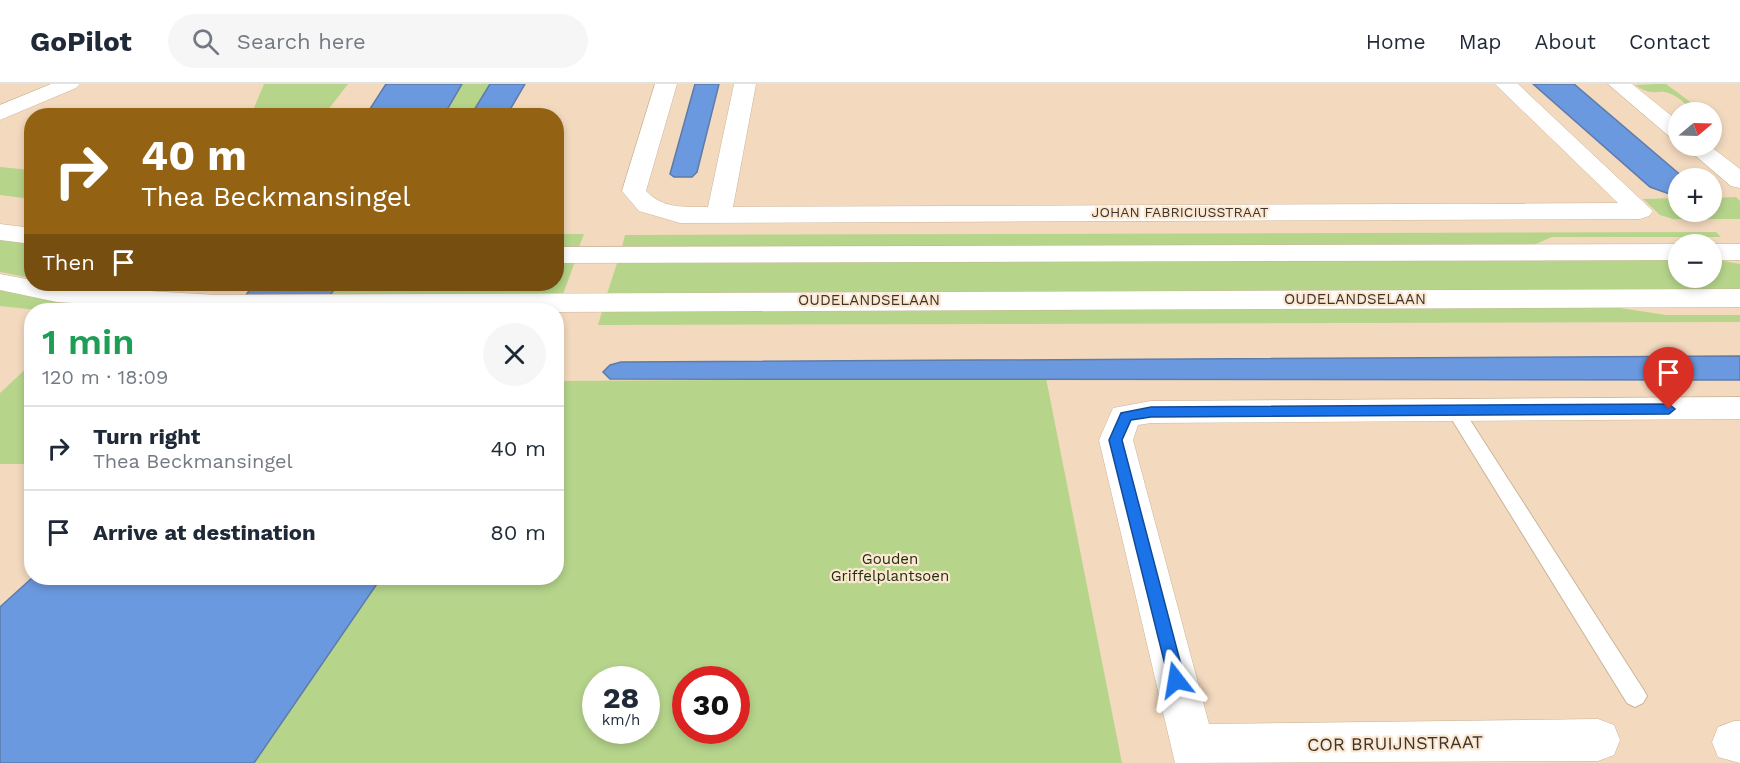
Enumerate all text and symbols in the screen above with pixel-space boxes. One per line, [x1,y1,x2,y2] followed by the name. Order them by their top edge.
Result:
[168,14,588,68] search box
[30,25,132,58] text: GoPilot
[189,25,222,58] icon: search
[237,29,366,54] text: Search here
[1366,29,1426,54] text: Home
[1459,29,1502,54] text: Map
[1535,29,1596,54] text: About
[1629,29,1710,54] text: Contact
[1668,102,1722,156] north arrow
[1668,102,1722,288] map controls
[141,131,247,180] text: 40 m
[42,132,120,210] icon: right
[1668,168,1722,222] button: +
[141,181,411,213] text: Thea Beckmansingel
[1092,204,1269,220] street label: JOHAN FABRICIUSSTRAAT
[1668,234,1722,288] button: −
[107,246,140,279] icon: arrive
[42,250,95,275] text: Then
[1284,290,1426,308] street label: OUDELANDSELAAN
[798,291,940,309] street label: OUDELANDSELAAN
[42,321,134,363] text: 1 min
[483,323,546,386] button: close
[1643,347,1694,409] pin
[1652,356,1685,389] icon: arrive
[42,365,168,389] text: 120 m · 18:09
[93,424,200,449] text: Turn right
[42,432,75,465] icon: right
[490,436,546,461] text: 40 m
[93,449,293,473] text: Thea Beckmansingel
[42,516,75,549] icon: arrive
[93,520,316,545] text: Arrive at destination
[490,520,546,545] text: 80 m
[831,550,949,585] park label: Gouden Griffelplantsoen
[1144,648,1208,712] position arrow
[672,666,750,744] speed limit sign: 30
[603,680,639,715] text: 28
[602,711,640,729] text: km/h
[1307,731,1483,755] street label: COR BRUIJNSTRAAT

